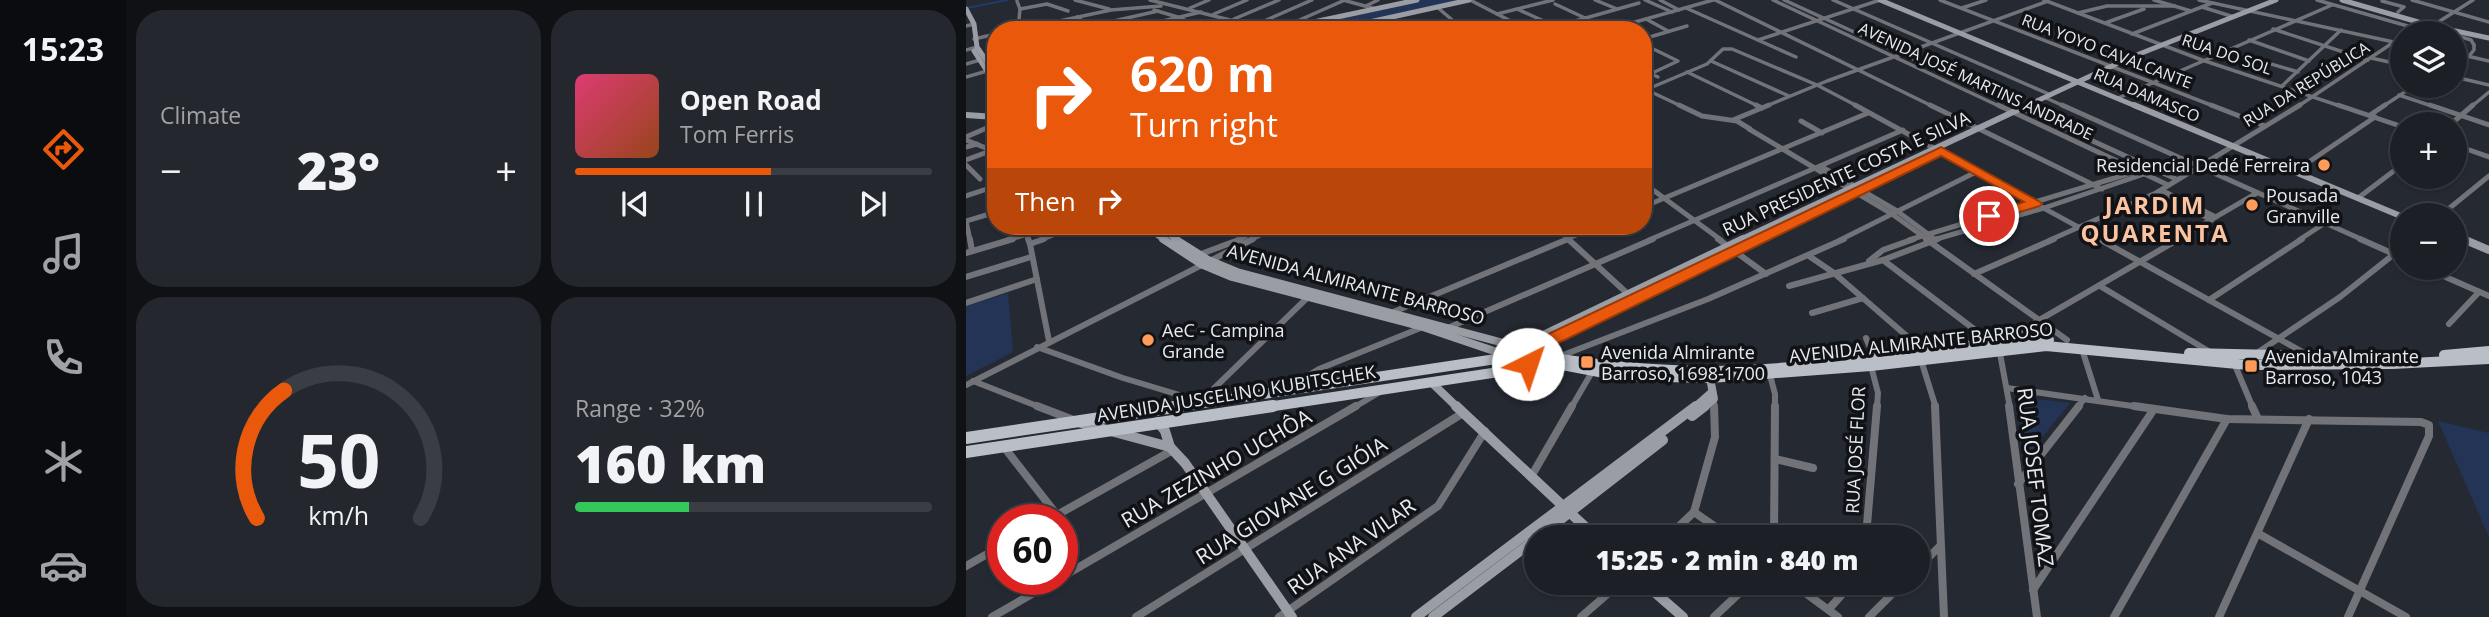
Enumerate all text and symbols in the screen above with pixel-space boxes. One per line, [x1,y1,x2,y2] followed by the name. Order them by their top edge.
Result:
[2019,8,2195,94] street label: RUA YOYO CAVALCANTE
[1855,17,2097,145] street label: AVENIDA JOSÉ MARTINS ANDRADE
[2390,21,2467,280] map controls
[2390,21,2467,98] button: layers
[22,27,104,70] text: 15:23
[2179,28,2275,80] street label: RUA DO SOL
[2239,36,2374,132] street label: RUA DA REPÚBLICA
[1130,40,1275,106] text: 620 m
[1015,49,1106,140] icon: right
[2091,63,2203,127] street label: RUA DAMASCO
[680,82,822,118] text: Open Road
[160,99,241,131] text: Climate
[1130,103,1278,146] text: Turn right
[1718,105,1974,241] street label: RUA PRESIDENTE COSTA E SILVA
[2390,112,2467,189] button: +
[680,118,794,150] text: Tom Ferris
[39,125,88,174] icon: directions
[297,134,380,205] text: 23°
[160,144,182,196] text: −
[495,144,517,196] text: +
[2096,153,2310,177] place label: Residencial Dedé Ferreira
[2316,157,2332,173] marker: Residencial Dedé Ferreira
[1090,182,1128,220] icon: right
[1015,183,1076,219] text: Then
[2266,183,2340,228] place label: Pousada Granville
[616,185,654,223] icon: previous
[735,185,773,223] icon: pause
[854,185,892,223] icon: next
[1959,186,2019,246] pin
[2080,188,2230,249] district label: JARDIM QUARENTA
[1970,197,2008,235] icon: arrive
[2244,197,2260,213] marker: Pousada Granville
[2390,203,2467,280] button: −
[39,229,88,278] icon: music
[1225,238,1487,330] street label: AVENIDA ALMIRANTE BARROSO
[1788,316,2054,368] street label: AVENIDA ALMIRANTE BARROSO
[1162,318,1285,363] place label: AeC - Campina Grande
[1491,327,1565,401] position arrow
[1140,332,1156,348] marker: AeC - Campina Grande
[39,333,88,382] icon: phone
[1601,340,1765,385] place label: Avenida Almirante Barroso, 1698-1700
[2265,344,2419,389] place label: Avenida Almirante Barroso, 1043
[1579,354,1595,370] marker: Avenida Almirante Barroso, 1698-1700
[2243,358,2259,374] marker: Avenida Almirante Barroso, 1043
[1095,359,1378,427] street label: AVENIDA JUSCELINO KUBITSCHEK
[1840,386,1870,514] street label: RUA JOSÉ FLOR
[2011,386,2061,568] street label: RUA JOSEF TOMAZ
[575,392,705,424] text: Range · 32%
[1116,402,1317,534] street label: RUA ZEZINHO UCHÔA
[297,410,380,509] text: 50
[575,427,766,498] text: 160 km
[1190,429,1393,570] street label: RUA GIOVANE G GIÓIA
[39,437,88,486] icon: climate
[1281,491,1421,601] street label: RUA ANA VILAR
[308,498,369,532] text: km/h
[987,504,1078,595] speed limit sign: 60
[39,541,88,590] icon: car
[1596,542,1858,578] text: 15:25 · 2 min · 840 m

